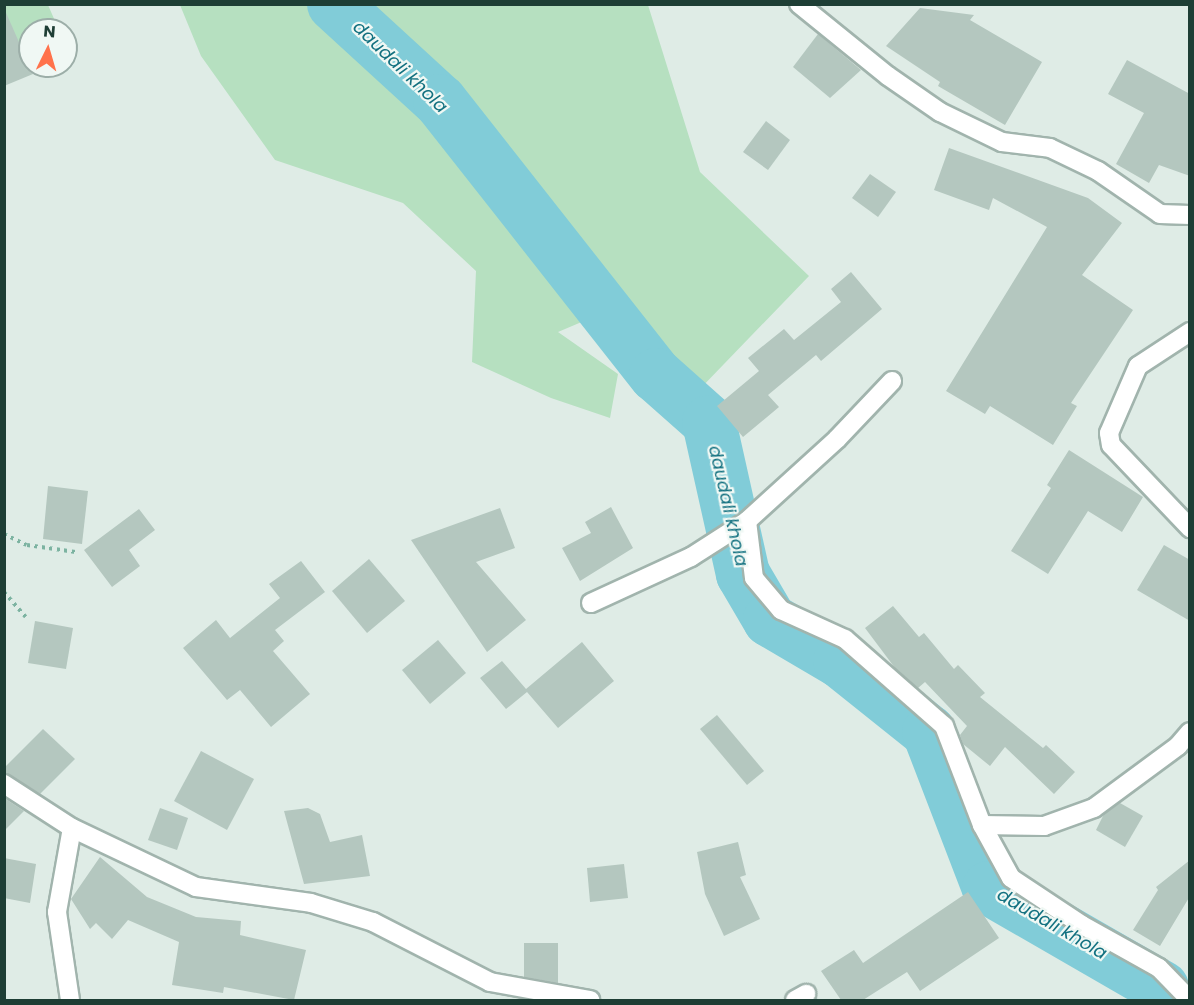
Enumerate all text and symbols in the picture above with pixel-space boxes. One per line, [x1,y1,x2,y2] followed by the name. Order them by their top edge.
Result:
[348,16,452,118] water label: daudali khola
[18,18,78,78] north arrow
[42,20,56,44] text: N
[704,443,752,569] water label: daudali khola
[993,884,1111,964] water label: daudali khola

